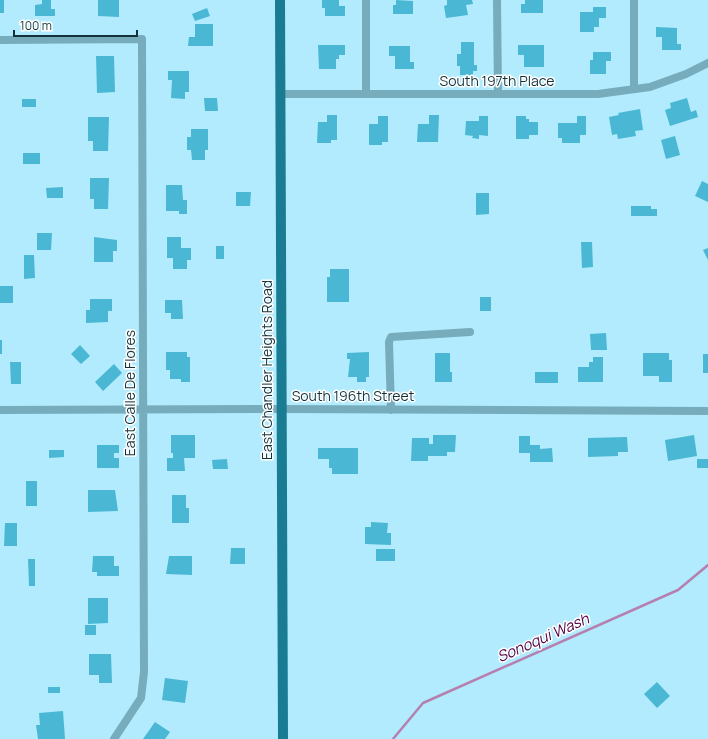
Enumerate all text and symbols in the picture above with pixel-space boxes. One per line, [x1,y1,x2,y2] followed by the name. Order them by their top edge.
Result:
[14,12,137,38] scale bar
[20,17,52,34] text: 100 m
[440,71,554,90] street label: South 197th Place
[257,280,276,460] street label: East Chandler Heights Road
[120,330,139,456] street label: East Calle De Flores
[292,386,415,405] street label: South 196th Street
[493,607,593,667] water label: Sonoqui Wash

